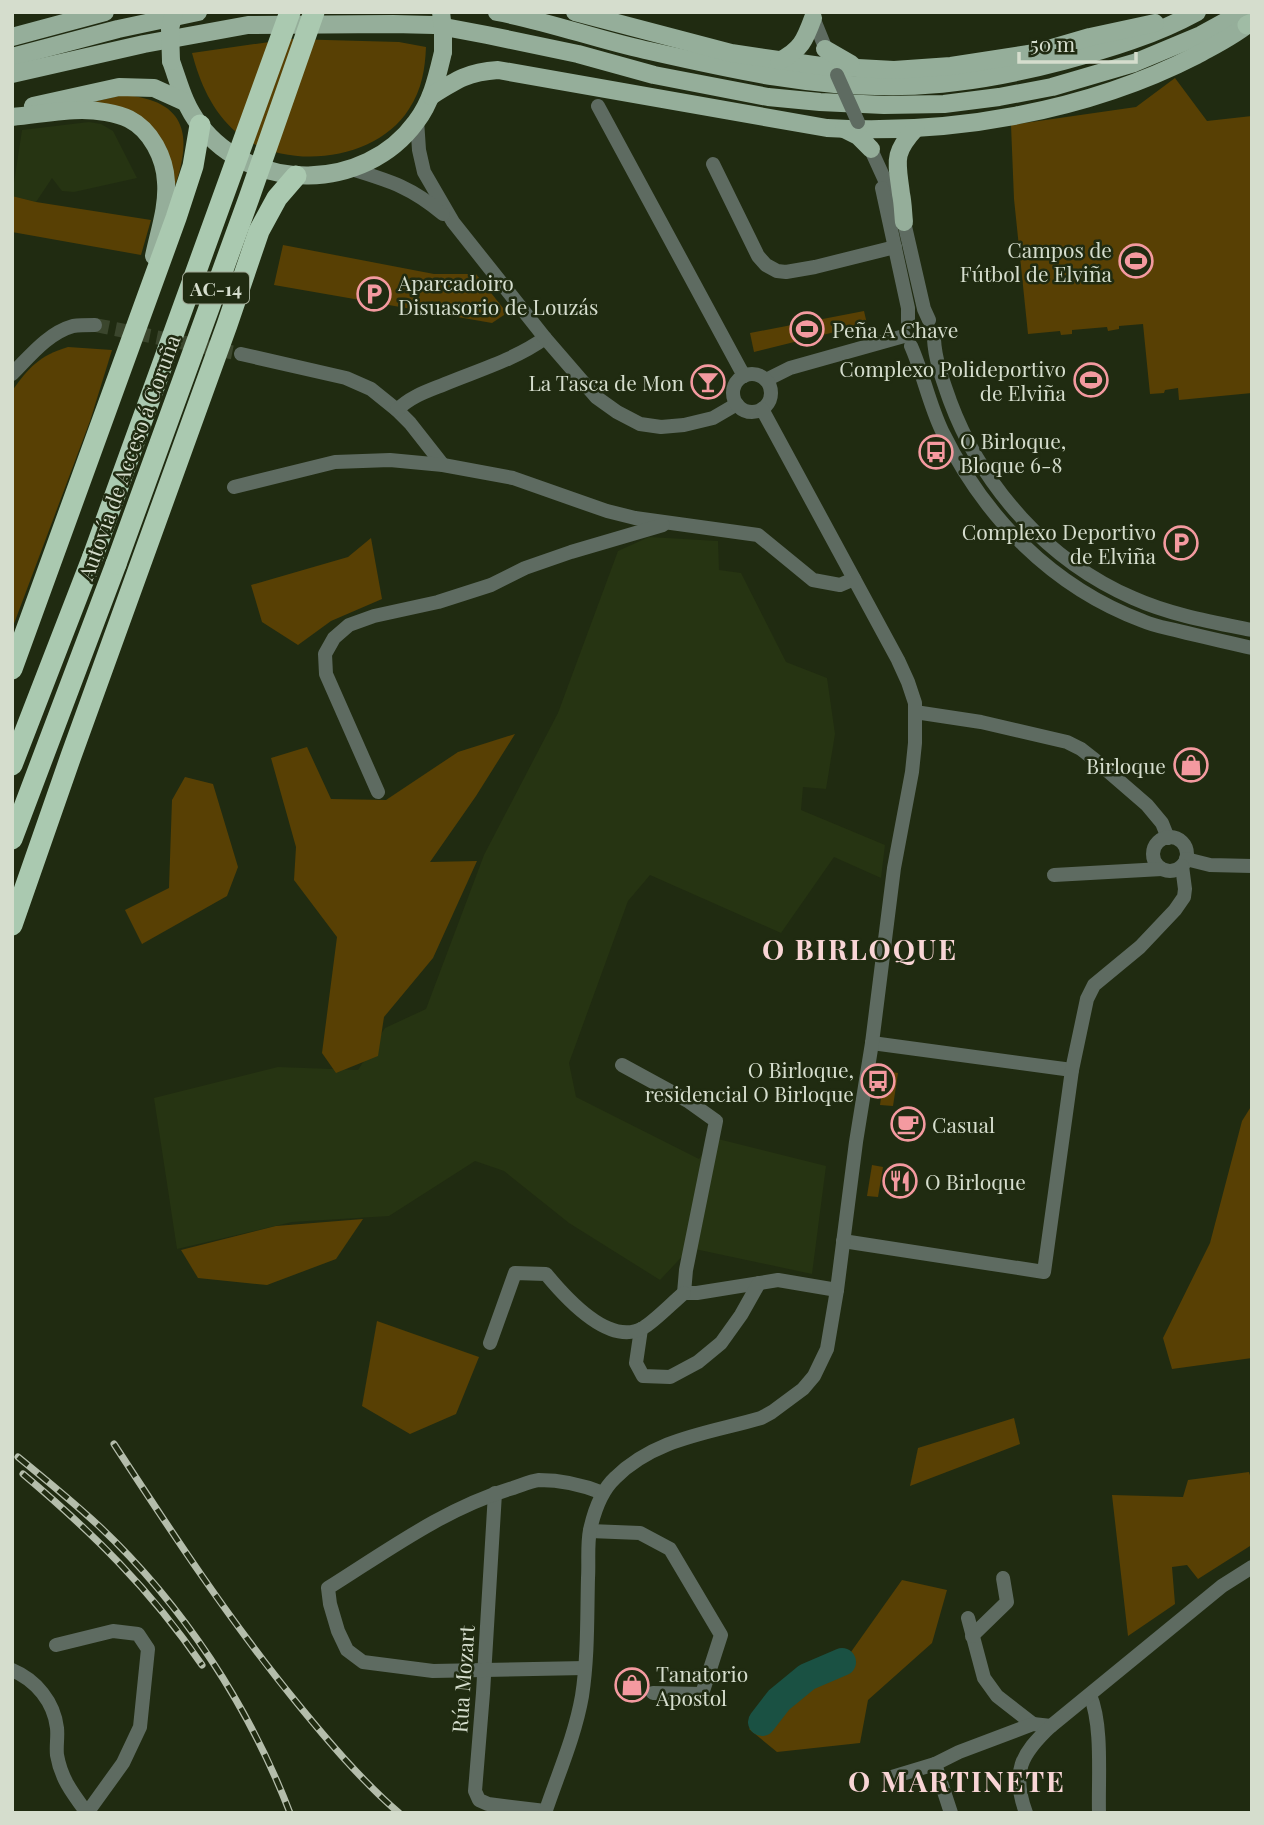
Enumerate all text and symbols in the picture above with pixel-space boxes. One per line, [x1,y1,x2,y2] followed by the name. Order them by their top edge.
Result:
[1019,21,1136,65] scale bar
[1030,29,1076,57] text: 50 m
[960,235,1113,287] place label: Campos de Fútbol de Elviña
[1117,242,1155,280] sports icon: Campos de Fútbol de Elviña
[397,268,598,320] place label: Aparcadoiro Disuasorio de Louzás
[183,272,249,304] road number: AC-14
[355,275,393,313] parking icon: Aparcadoiro Disuasorio de Louzás
[788,310,826,348] sports icon: Peña A Chave
[832,315,958,343] place label: Peña A Chave
[70,330,186,584] street label: Autovía de Acceso á Coruña
[839,354,1067,406] place label: Complexo Polideportivo de Elviña
[1072,361,1110,399] sports icon: Complexo Polideportivo de Elviña
[689,363,727,401] bar icon: La Tasca de Mon
[528,368,684,396] place label: La Tasca de Mon
[960,426,1066,478] place label: O Birloque, Bloque 6-8
[917,433,955,471] bus stop icon: O Birloque, Bloque 6-8
[962,517,1157,569] place label: Complexo Deportivo de Elviña
[1162,524,1200,562] parking icon: Complexo Deportivo de Elviña
[1172,746,1210,784] shop icon: Birloque
[1086,751,1166,779] place label: Birloque
[762,930,958,967] district label: O BIRLOQUE
[645,1055,854,1107] place label: O Birloque, residencial O Birloque
[859,1062,897,1100] bus stop icon: O Birloque, residencial O Birloque
[889,1105,927,1143] cafe icon: Casual
[932,1110,995,1138] place label: Casual
[881,1162,919,1200] restaurant icon: O Birloque
[925,1167,1026,1195] place label: O Birloque
[444,1624,480,1734] street label: Rúa Mozart
[655,1659,748,1711] place label: Tanatorio Apostol
[613,1666,651,1704] shop icon: Tanatorio Apostol
[848,1762,1066,1799] district label: O MARTINETE

